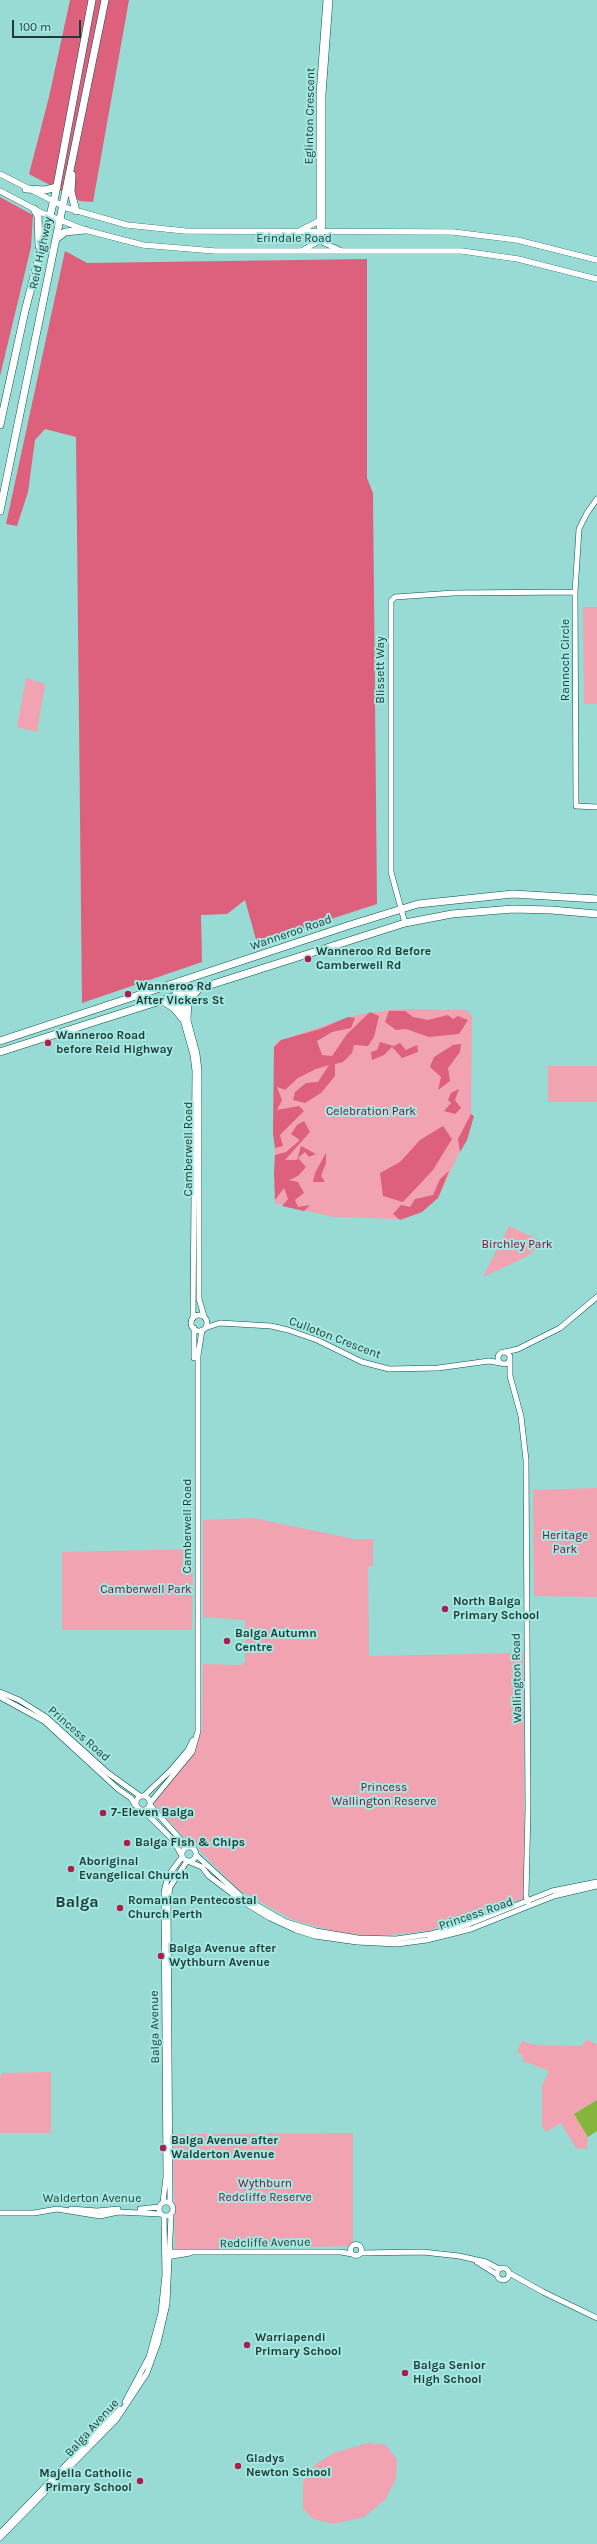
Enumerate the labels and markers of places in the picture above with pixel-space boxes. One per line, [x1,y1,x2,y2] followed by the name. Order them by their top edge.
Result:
[316,945,431,973] place label: Wanneroo Rd Before Camberwell Rd
[303,954,313,964] marker: Wanneroo Rd Before Camberwell Rd
[136,980,224,1008] place label: Wanneroo Rd After Vickers St
[123,989,133,999] marker: Wanneroo Rd After Vickers St
[56,1029,172,1057] place label: Wanneroo Road before Reid Highway
[43,1038,53,1048] marker: Wanneroo Road before Reid Highway
[453,1595,540,1623] place label: North Balga Primary School
[440,1604,450,1614] marker: North Balga Primary School
[235,1627,317,1655] place label: Balga Autumn Centre
[222,1636,232,1646] marker: Balga Autumn Centre
[111,1806,194,1820] place label: 7-Eleven Balga
[98,1808,108,1818] marker: 7-Eleven Balga
[135,1836,245,1850] place label: Balga Fish & Chips
[122,1838,132,1848] marker: Balga Fish & Chips
[79,1855,189,1883] place label: Aboriginal Evangelical Church
[66,1864,76,1874] marker: Aboriginal Evangelical Church
[128,1894,257,1922] place label: Romanian Pentecostal Church Perth
[115,1903,125,1913] marker: Romanian Pentecostal Church Perth
[169,1942,276,1970] place label: Balga Avenue after Wythburn Avenue
[156,1951,166,1961] marker: Balga Avenue after Wythburn Avenue
[171,2134,278,2162] place label: Balga Avenue after Walderton Avenue
[158,2143,168,2153] marker: Balga Avenue after Walderton Avenue
[255,2331,342,2359] place label: Warriapendi Primary School
[242,2340,252,2350] marker: Warriapendi Primary School
[413,2359,485,2387] place label: Balga Senior High School
[400,2368,410,2378] marker: Balga Senior High School
[246,2452,331,2480] place label: Gladys Newton School
[233,2461,243,2471] marker: Gladys Newton School
[39,2467,132,2495] place label: Majella Catholic Primary School
[135,2476,145,2486] marker: Majella Catholic Primary School

